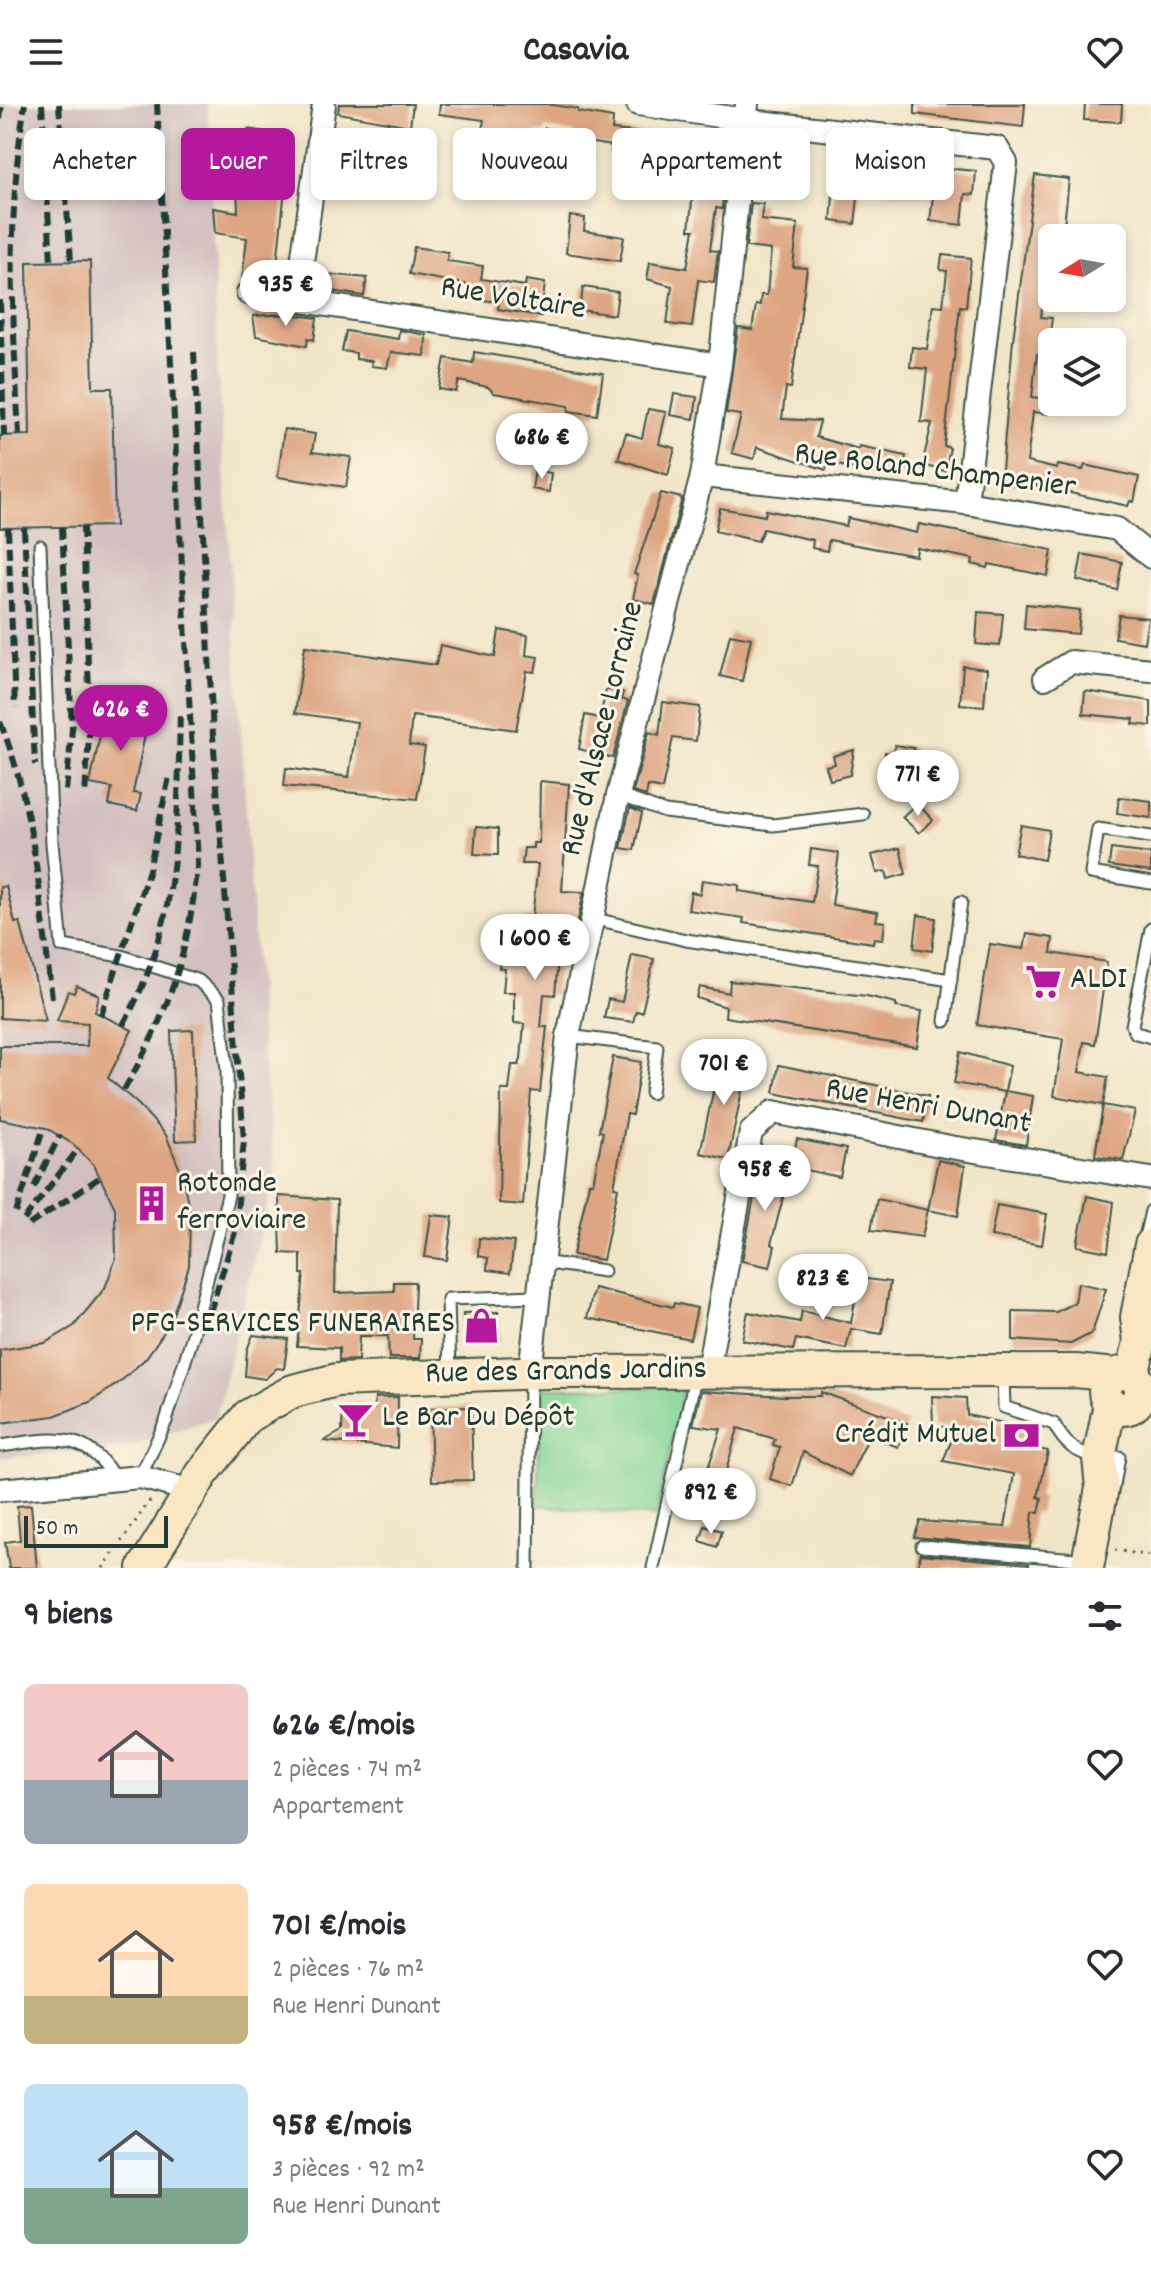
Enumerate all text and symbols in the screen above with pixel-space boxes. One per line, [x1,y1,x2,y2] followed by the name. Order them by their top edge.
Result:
[523,26,628,78] text: Casavia
[24,30,68,74] icon: menu
[1083,30,1127,74] icon: heart
[24,128,165,200] chip: Acheter
[181,128,295,200] chip: Louer
[311,128,437,200] chip: Filtres
[453,128,596,200] chip: Nouveau
[612,128,810,200] chip: Appartement
[826,128,954,200] chip: Maison
[1038,224,1126,312] north arrow
[1038,224,1126,416] map controls
[230,260,342,328] pin: 935 €
[437,266,589,334] street label: Rue Voltaire
[258,267,314,304] text: 935 €
[1038,328,1126,416] button: layers
[486,413,598,481] pin: 686 €
[514,420,570,457] text: 686 €
[792,432,1078,512] street label: Rue Roland Champenier
[550,597,658,861] street label: Rue d'Alsace Lorraine
[65,685,177,753] pin: 626 €
[92,692,150,729] text: 626 €
[862,750,974,818] pin: 771 €
[895,757,941,794] text: 771 €
[461,914,609,982] pin: 1 600 €
[498,921,572,958] text: 1 600 €
[1070,958,1127,1004] place label: ALDI
[1025,962,1063,1000] supermarket icon: ALDI
[668,1039,780,1107] pin: 701 €
[699,1046,749,1083] text: 701 €
[822,1067,1034,1149] street label: Rue Henri Dunant
[709,1145,821,1213] pin: 958 €
[738,1152,792,1189] text: 958 €
[177,1162,306,1245] place label: Rotonde ferroviaire
[132,1184,170,1222] building icon: Rotonde ferroviaire
[767,1254,879,1322] pin: 823 €
[796,1261,850,1298] text: 823 €
[131,1302,455,1348] place label: PFG-SERVICES FUNERAIRES
[462,1306,500,1344] shop icon: PFG-SERVICES FUNERAIRES
[425,1348,707,1398] street label: Rue des Grands Jardins
[382,1396,575,1442] place label: Le Bar Du Dépôt
[337,1400,375,1438] bar icon: Le Bar Du Dépôt
[835,1413,996,1459] place label: Crédit Mutuel
[1003,1417,1041,1455] bank icon: Crédit Mutuel
[655,1468,767,1536] pin: 892 €
[684,1475,738,1512] text: 892 €
[24,1512,168,1548] scale bar
[36,1514,78,1545] text: 50 m
[24,1592,113,1641] text: 9 biens
[1083,1594,1127,1638] icon: filters
[272,1703,416,1752] text: 626 €/mois
[88,1716,184,1812] icon: home
[1083,1742,1127,1786] icon: heart
[272,1752,422,1789] text: 2 pièces · 74 m²
[272,1789,404,1826] text: Appartement
[272,1903,406,1952] text: 701 €/mois
[88,1916,184,2012] icon: home
[1083,1942,1127,1986] icon: heart
[272,1952,424,1989] text: 2 pièces · 76 m²
[272,1989,441,2026] text: Rue Henri Dunant
[272,2103,412,2152] text: 958 €/mois
[88,2116,184,2212] icon: home
[1083,2142,1127,2186] icon: heart
[272,2152,425,2189] text: 3 pièces · 92 m²
[272,2189,441,2226] text: Rue Henri Dunant

